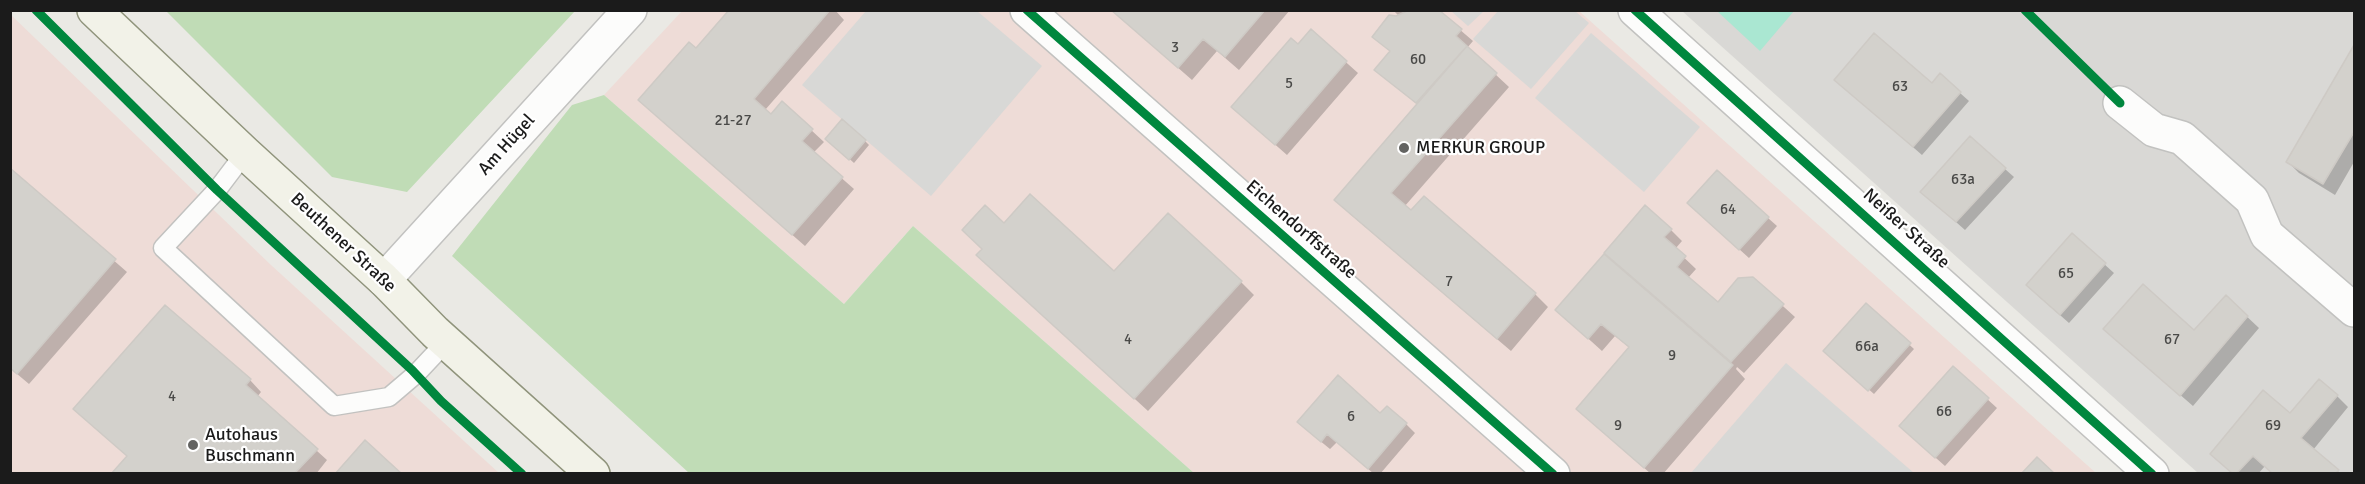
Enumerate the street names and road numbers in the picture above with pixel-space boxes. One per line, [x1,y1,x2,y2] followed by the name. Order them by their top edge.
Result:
[474,110,540,180] street label: Am Hügel
[1241,176,1361,284] street label: Eichendorffstraße
[1858,184,1954,274] street label: Neißer Straße
[286,189,400,297] street label: Beuthener Straße

